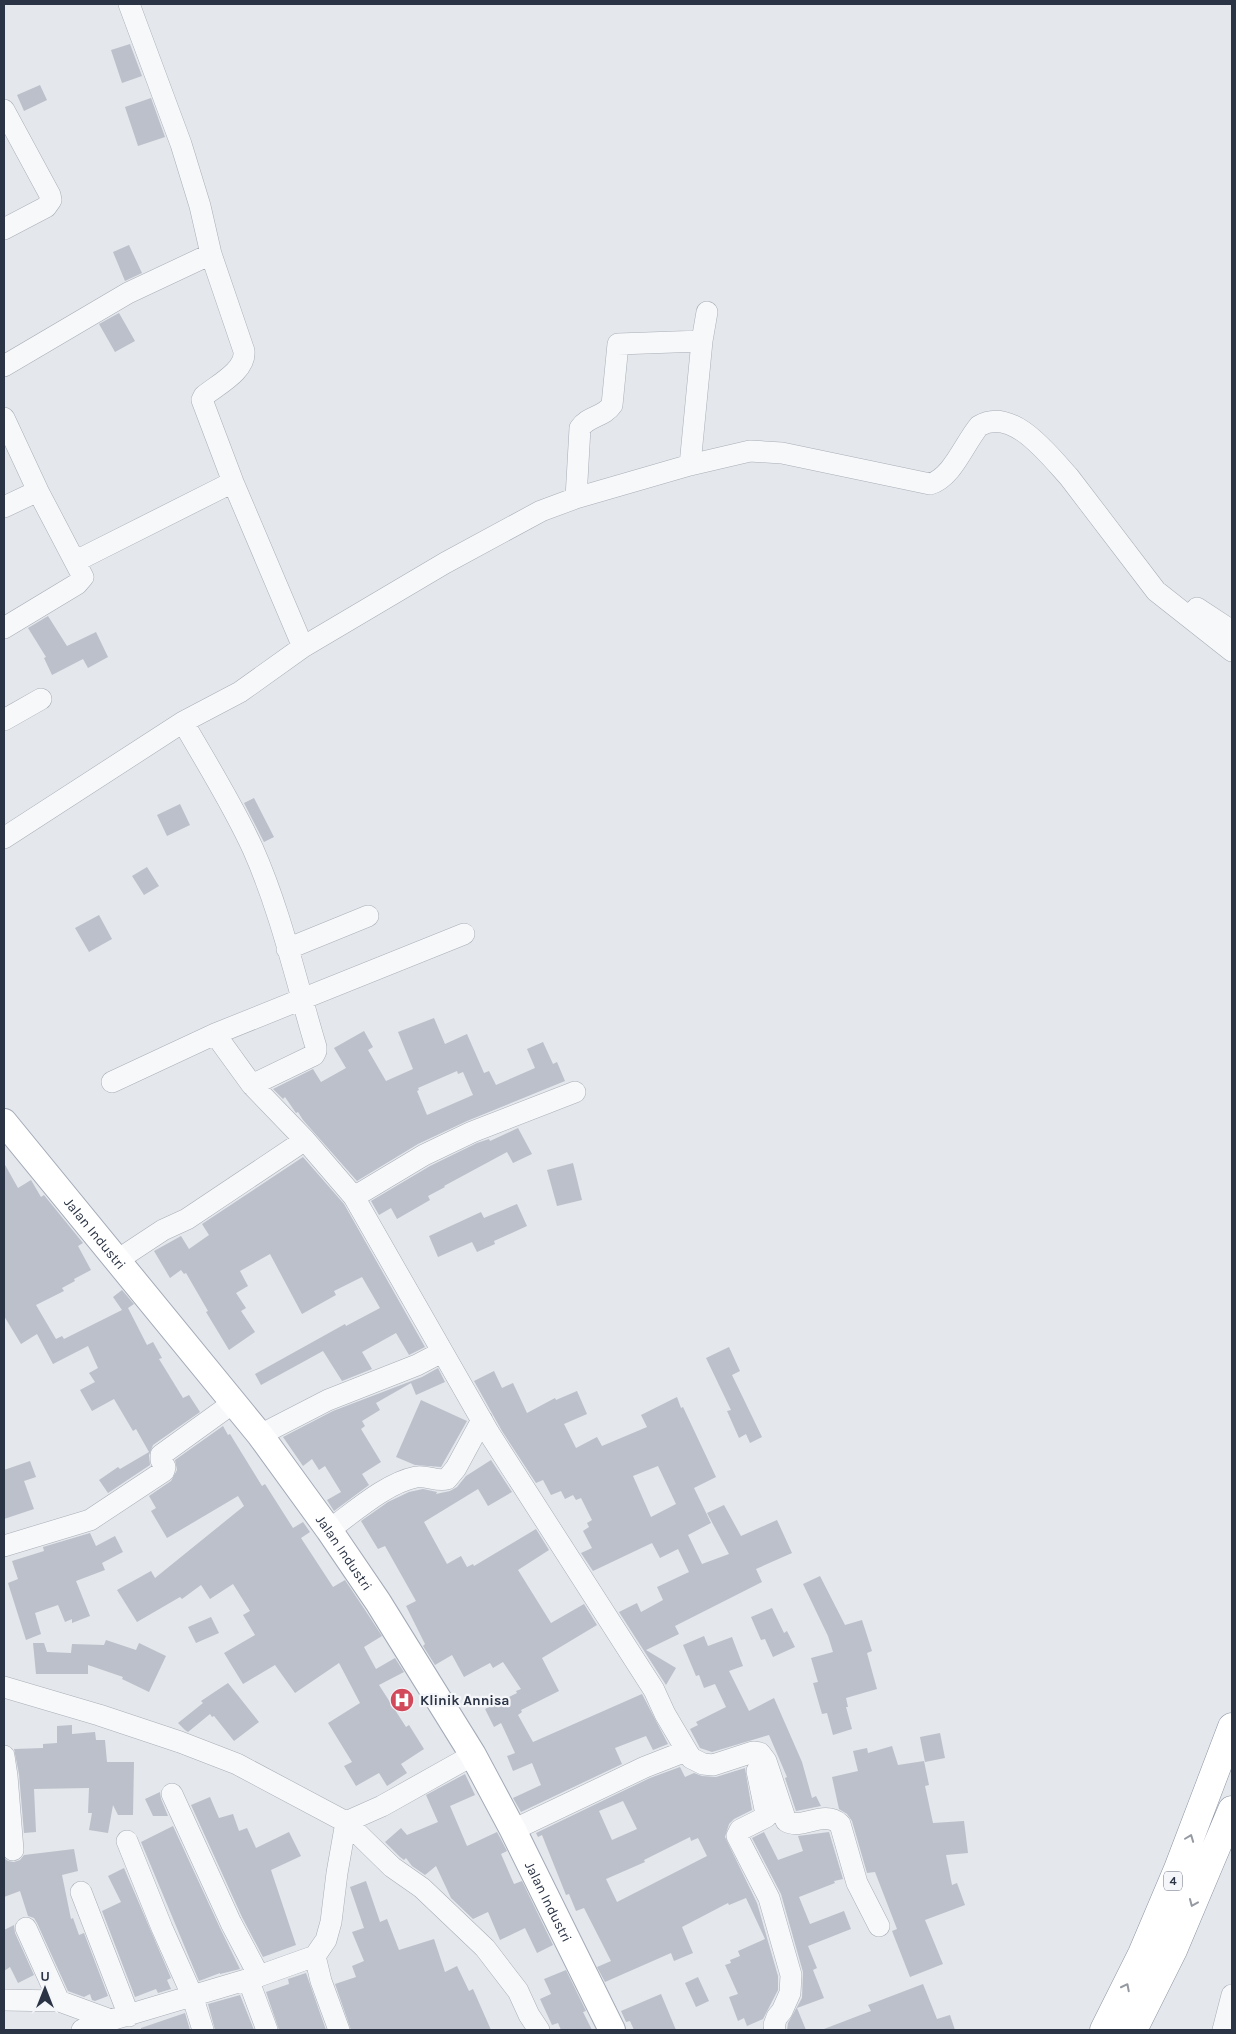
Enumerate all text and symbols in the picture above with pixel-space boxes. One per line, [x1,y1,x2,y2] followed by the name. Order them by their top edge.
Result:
[61,1194,130,1273] street label: Jalan Industri
[312,1512,376,1594] street label: Jalan Industri
[389,1687,415,1713] hospital icon: Klinik Annisa
[420,1692,510,1709] place label: Klinik Annisa
[1184,1834,1194,1842] one-way arrow
[521,1859,576,1945] street label: Jalan Industri
[1164,1872,1182,1890] road number: 4
[1189,1898,1200,1907] one-way arrow
[20,1964,70,2014] north arrow
[40,1968,50,1985] text: U
[1120,1983,1130,1992] one-way arrow

